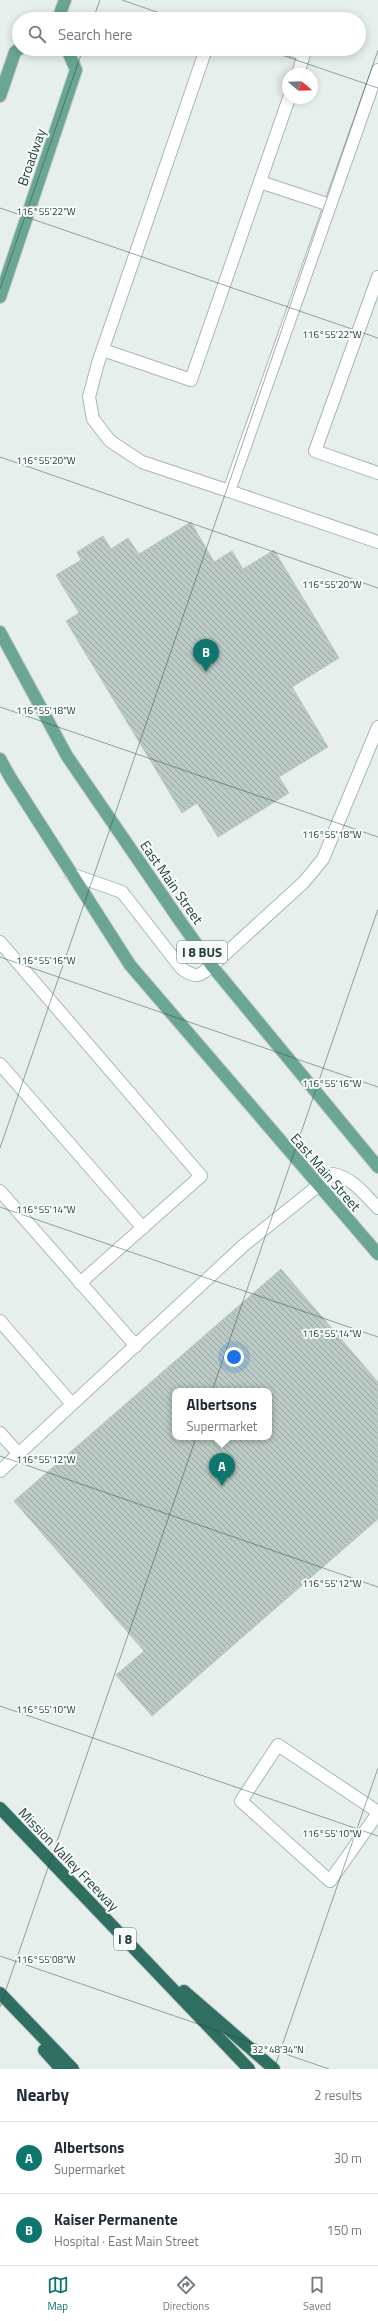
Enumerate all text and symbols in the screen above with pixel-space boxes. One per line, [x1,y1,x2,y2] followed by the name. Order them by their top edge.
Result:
[12,12,366,56] search box
[26,23,48,45] icon: search
[58,23,132,46] text: Search here
[282,68,318,104] north arrow
[11,125,51,189] street label: Broadway
[16,204,76,219] text: 116°55'22"W
[302,327,362,342] text: 116°55'22"W
[16,453,76,468] text: 116°55'20"W
[302,577,362,592] text: 116°55'20"W
[193,639,219,672] pin: B
[16,703,76,718] text: 116°55'18"W
[302,827,362,842] text: 116°55'18"W
[135,836,209,928] street label: East Main Street
[177,941,227,963] road number: I 8 BUS
[16,953,76,968] text: 116°55'16"W
[302,1076,362,1091] text: 116°55'16"W
[286,1128,366,1216] street label: East Main Street
[16,1202,76,1217] text: 116°55'14"W
[302,1326,362,1341] text: 116°55'14"W
[224,1347,244,1367] your location
[172,1388,272,1440] popup
[187,1393,257,1416] text: Albertsons
[187,1416,257,1436] text: Supermarket
[16,1452,76,1467] text: 116°55'12"W
[209,1453,235,1486] pin: A
[302,1576,362,1591] text: 116°55'12"W
[16,1702,76,1717] text: 116°55'10"W
[14,1802,124,1916] street label: Mission Valley Freeway
[302,1826,362,1841] text: 116°55'10"W
[114,1928,136,1950] road number: I 8
[16,1952,76,1967] text: 116°55'08"W
[252,2042,304,2057] text: 32°48'34"N
[16,2082,69,2108] text: Nearby
[314,2085,362,2105] text: 2 results
[54,2136,124,2159] text: Albertsons
[25,2148,33,2168] text: A
[334,2148,362,2168] text: 30 m
[54,2159,125,2179] text: Supermarket
[54,2208,178,2231] text: Kaiser Permanente
[25,2220,33,2240] text: B
[326,2220,362,2240] text: 150 m
[54,2231,199,2251] text: Hospital · East Main Street
[47,2274,69,2314] tab: Map
[163,2274,209,2314] tab: Directions
[303,2274,331,2314] tab: Saved

